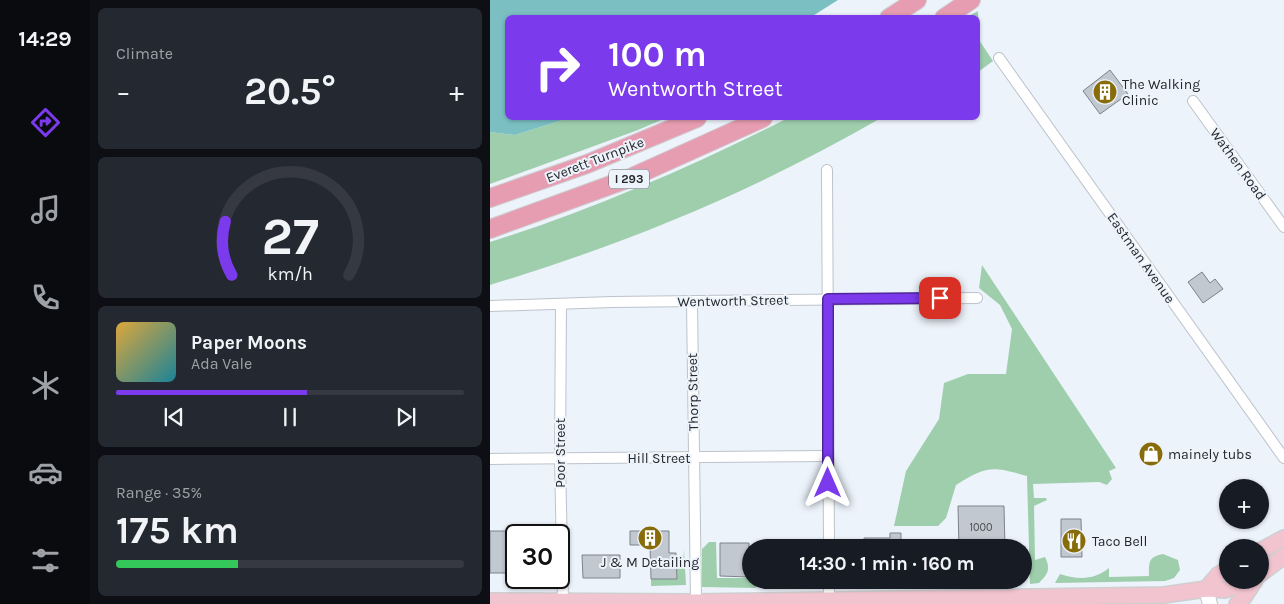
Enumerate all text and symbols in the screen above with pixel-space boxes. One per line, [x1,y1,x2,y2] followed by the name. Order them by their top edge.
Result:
[18,26,72,52] text: 14:29
[608,34,707,75] text: 100 m
[525,35,590,100] icon: right
[116,44,173,63] text: Climate
[244,69,336,114] text: 20.5°
[116,75,131,108] text: −
[449,75,464,108] text: +
[608,76,783,102] text: Wentworth Street
[1122,76,1200,109] place label: The Walking Clinic
[1092,79,1118,105] building icon: The Walking Clinic
[28,105,63,140] icon: directions
[1206,125,1270,203] street label: Wathen Road
[544,133,646,187] street label: Everett Turnpike
[609,170,649,188] road number: I 293
[28,192,63,227] icon: music
[261,206,319,267] text: 27
[1103,209,1179,307] street label: Eastman Avenue
[267,264,313,285] text: km/h
[919,277,961,319] pin
[28,280,63,315] icon: phone
[926,284,954,312] icon: arrive
[677,292,789,310] street label: Wentworth Street
[191,332,307,354] text: Paper Moons
[684,353,702,431] street label: Thorp Street
[191,354,252,373] text: Ada Vale
[28,368,63,403] icon: climate
[160,403,188,431] icon: previous
[276,403,304,431] icon: pause
[392,403,420,431] icon: next
[552,418,569,488] street label: Poor Street
[1138,441,1164,467] shop icon: mainely tubs
[1168,446,1252,463] place label: mainely tubs
[627,450,691,467] street label: Hill Street
[28,455,63,490] icon: car
[801,456,853,508] position arrow
[1219,479,1269,589] map controls
[1219,479,1269,529] button: +
[116,483,202,502] text: Range · 35%
[116,508,239,553] text: 175 km
[969,521,993,534] house number: 1000
[505,524,570,589] speed limit sign: 30
[637,525,663,551] building icon: J & M Detailing
[1061,528,1087,554] restaurant icon: Taco Bell
[1092,533,1147,550] place label: Taco Bell
[1219,539,1269,589] button: −
[28,543,63,578] icon: filters
[799,553,975,575] text: 14:30 · 1 min · 160 m
[601,554,699,571] place label: J & M Detailing

